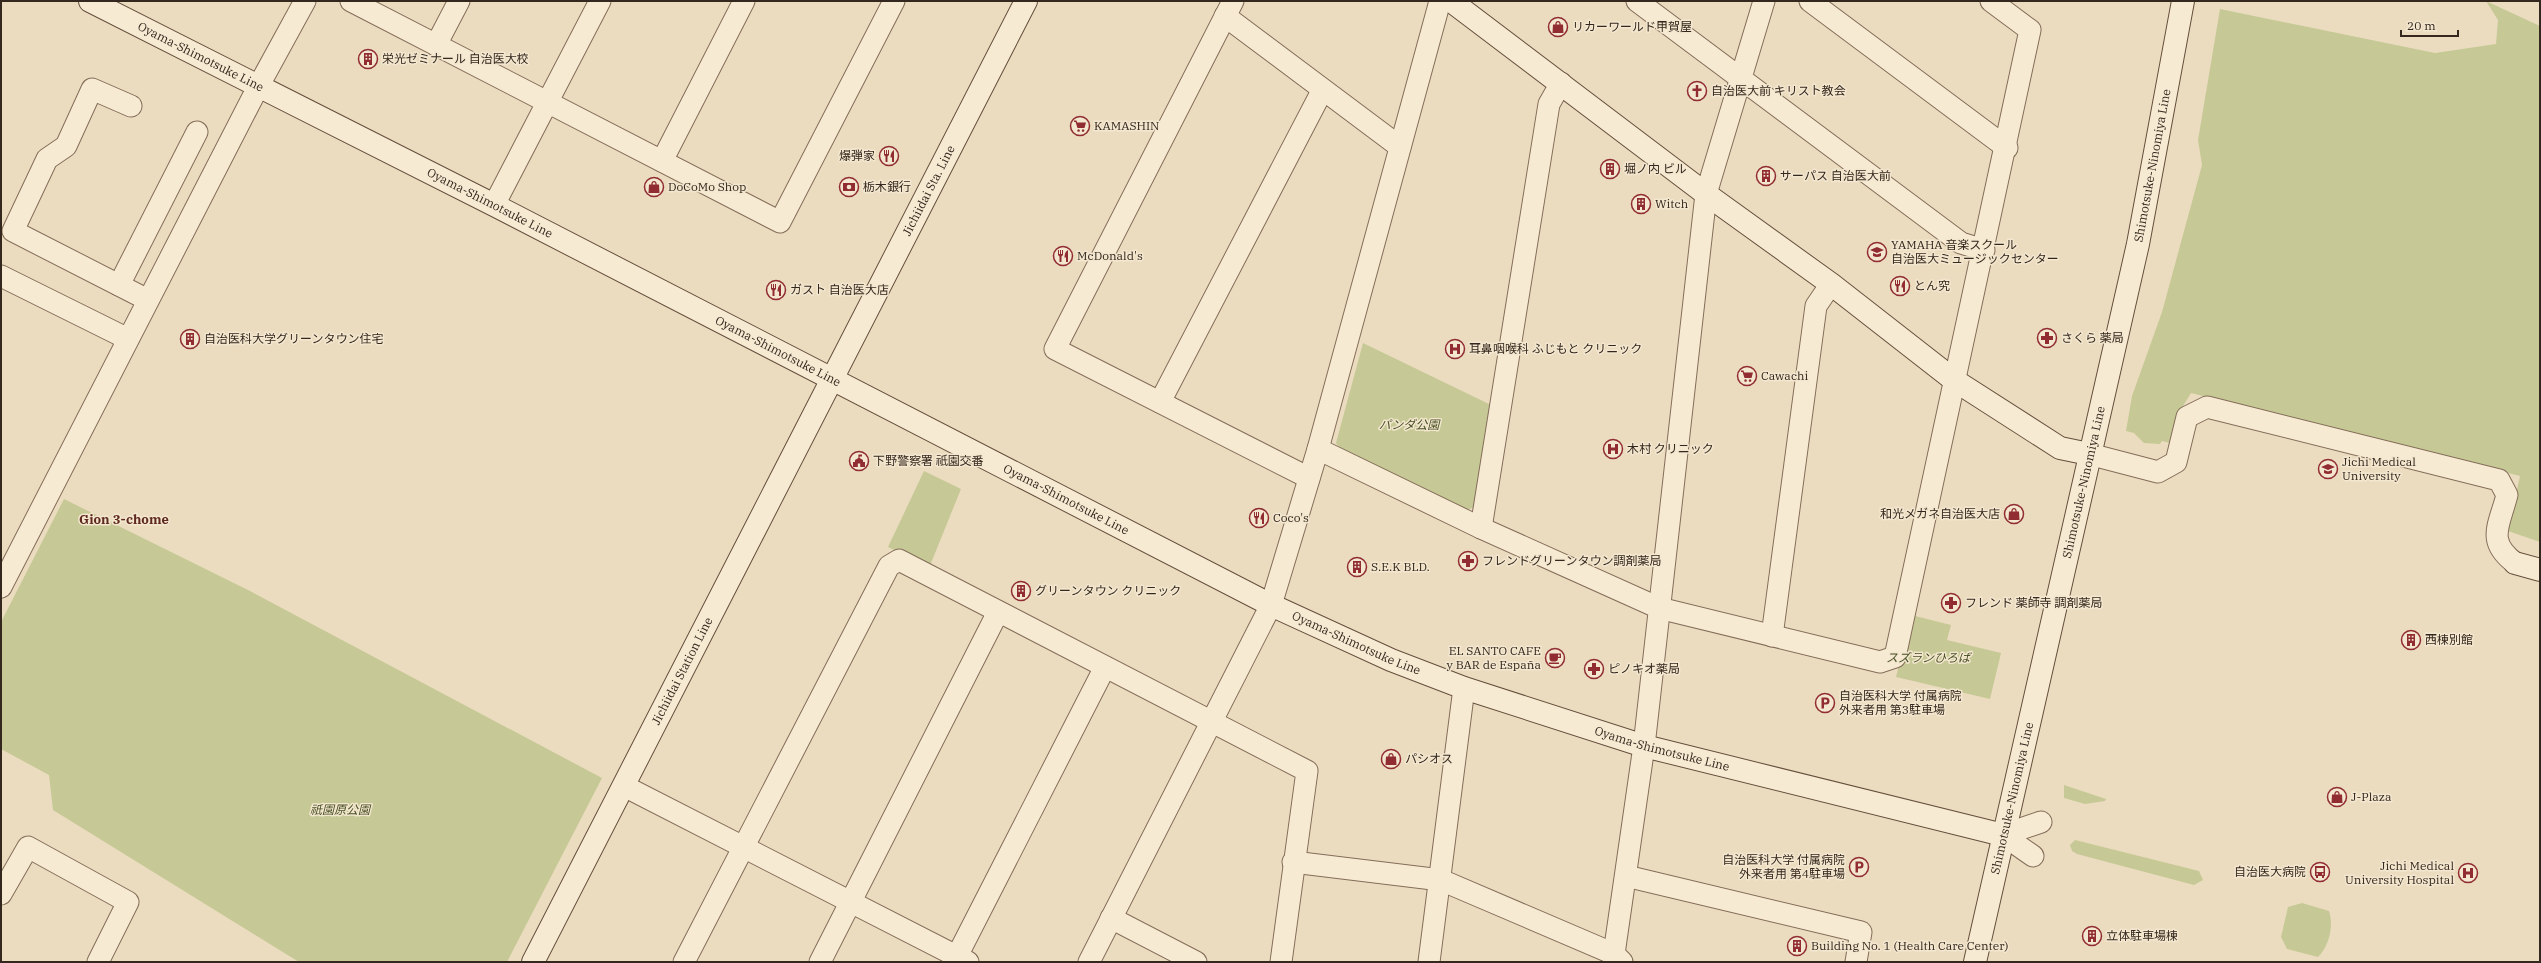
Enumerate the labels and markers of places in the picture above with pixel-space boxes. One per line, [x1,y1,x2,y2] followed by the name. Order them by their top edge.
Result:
[1547,16,1569,38] shop icon: リカーワールド甲賀屋
[1572,19,1692,34] place label: リカーワールド甲賀屋
[357,48,379,70] building icon: 栄光ゼミナール 自治医大校
[382,51,529,66] place label: 栄光ゼミナール 自治医大校
[1686,80,1708,102] church icon: 自治医大前 キリスト教会
[1711,83,1846,98] place label: 自治医大前 キリスト教会
[1069,115,1091,137] supermarket icon: KAMASHIN
[1094,118,1159,133] place label: KAMASHIN
[878,145,900,167] restaurant icon: 爆弾家
[839,148,875,163] place label: 爆弾家
[1599,158,1621,180] building icon: 堀ノ内 ビル
[1624,161,1687,176] place label: 堀ノ内 ビル
[1755,165,1777,187] building icon: サーパス 自治医大前
[1780,168,1891,183] place label: サーパス 自治医大前
[643,176,665,198] shop icon: DoCoMo Shop
[838,176,860,198] bank icon: 栃木銀行
[668,179,746,194] place label: DoCoMo Shop
[863,179,911,194] place label: 栃木銀行
[1630,193,1652,215] building icon: Witch
[1655,196,1689,211] place label: Witch
[1891,237,2059,266] place label: YAMAHA 音楽スクール 自治医大ミュージックセンター
[1866,241,1888,263] school or university icon: YAMAHA 音楽スクール 自治医大ミュージックセンター
[1052,245,1074,267] restaurant icon: McDonald's
[1077,248,1143,263] place label: McDonald's
[1889,275,1911,297] restaurant icon: とん究
[1914,278,1950,293] place label: とん究
[765,279,787,301] restaurant icon: ガスト 自治医大店
[790,282,889,297] place label: ガスト 自治医大店
[2036,327,2058,349] pharmacy icon: さくら 薬局
[179,328,201,350] building icon: 自治医科大学グリーンタウン住宅
[2061,330,2124,345] place label: さくら 薬局
[204,331,383,346] place label: 自治医科大学グリーンタウン住宅
[1444,338,1466,360] hospital icon: 耳鼻咽喉科 ふじもと クリニック
[1469,341,1642,356] place label: 耳鼻咽喉科 ふじもと クリニック
[1736,365,1758,387] supermarket icon: Cawachi
[1761,368,1809,383] place label: Cawachi
[1602,438,1624,460] hospital icon: 木村 クリニック
[1627,441,1714,456] place label: 木村 クリニック
[848,450,870,472] public building icon: 下野警察署 祇園交番
[873,453,984,468] place label: 下野警察署 祇園交番
[2342,454,2416,483] place label: Jichi Medical University
[2317,458,2339,480] school or university icon: Jichi Medical University
[2003,503,2025,525] shop icon: 和光メガネ自治医大店
[1880,506,2000,521] place label: 和光メガネ自治医大店
[1248,507,1270,529] restaurant icon: Coco's
[1273,510,1309,525] place label: Coco's
[1457,550,1479,572] pharmacy icon: フレンドグリーンタウン調剤薬局
[1482,553,1661,568] place label: フレンドグリーンタウン調剤薬局
[1346,556,1368,578] building icon: S.E.K BLD.
[1371,559,1430,574] place label: S.E.K BLD.
[1010,580,1032,602] building icon: グリーンタウン クリニック
[1035,583,1181,598] place label: グリーンタウン クリニック
[1940,592,1962,614] pharmacy icon: フレンド 薬師寺 調剤薬局
[1965,595,2103,610] place label: フレンド 薬師寺 調剤薬局
[2400,629,2422,651] building icon: 西棟別館
[2425,632,2473,647] place label: 西棟別館
[1447,643,1541,672] place label: EL SANTO CAFE y BAR de España
[1544,647,1566,669] cafe icon: EL SANTO CAFE y BAR de España
[1583,658,1605,680] pharmacy icon: ピノキオ薬局
[1608,661,1680,676] place label: ピノキオ薬局
[1839,688,1962,717] place label: 自治医科大学 付属病院 外来者用 第3駐車場
[1814,692,1836,714] parking icon: 自治医科大学 付属病院 外来者用 第3駐車場
[1380,748,1402,770] shop icon: パシオス
[1405,751,1453,766] place label: パシオス
[2326,786,2348,808] shop icon: J-Plaza
[2351,789,2392,804] place label: J-Plaza
[1722,852,1845,881] place label: 自治医科大学 付属病院 外来者用 第4駐車場
[1848,856,1870,878] parking icon: 自治医科大学 付属病院 外来者用 第4駐車場
[2345,858,2454,887] place label: Jichi Medical University Hospital
[2309,861,2331,883] bus stop icon: 自治医大病院
[2457,862,2479,884] hospital icon: Jichi Medical University Hospital
[2234,864,2306,879] place label: 自治医大病院
[2081,925,2103,947] building icon: 立体駐車場棟
[2106,928,2178,943] place label: 立体駐車場棟
[1786,935,1808,957] building icon: Building No. 1 (Health Care Center)
[1811,938,2009,953] place label: Building No. 1 (Health Care Center)

